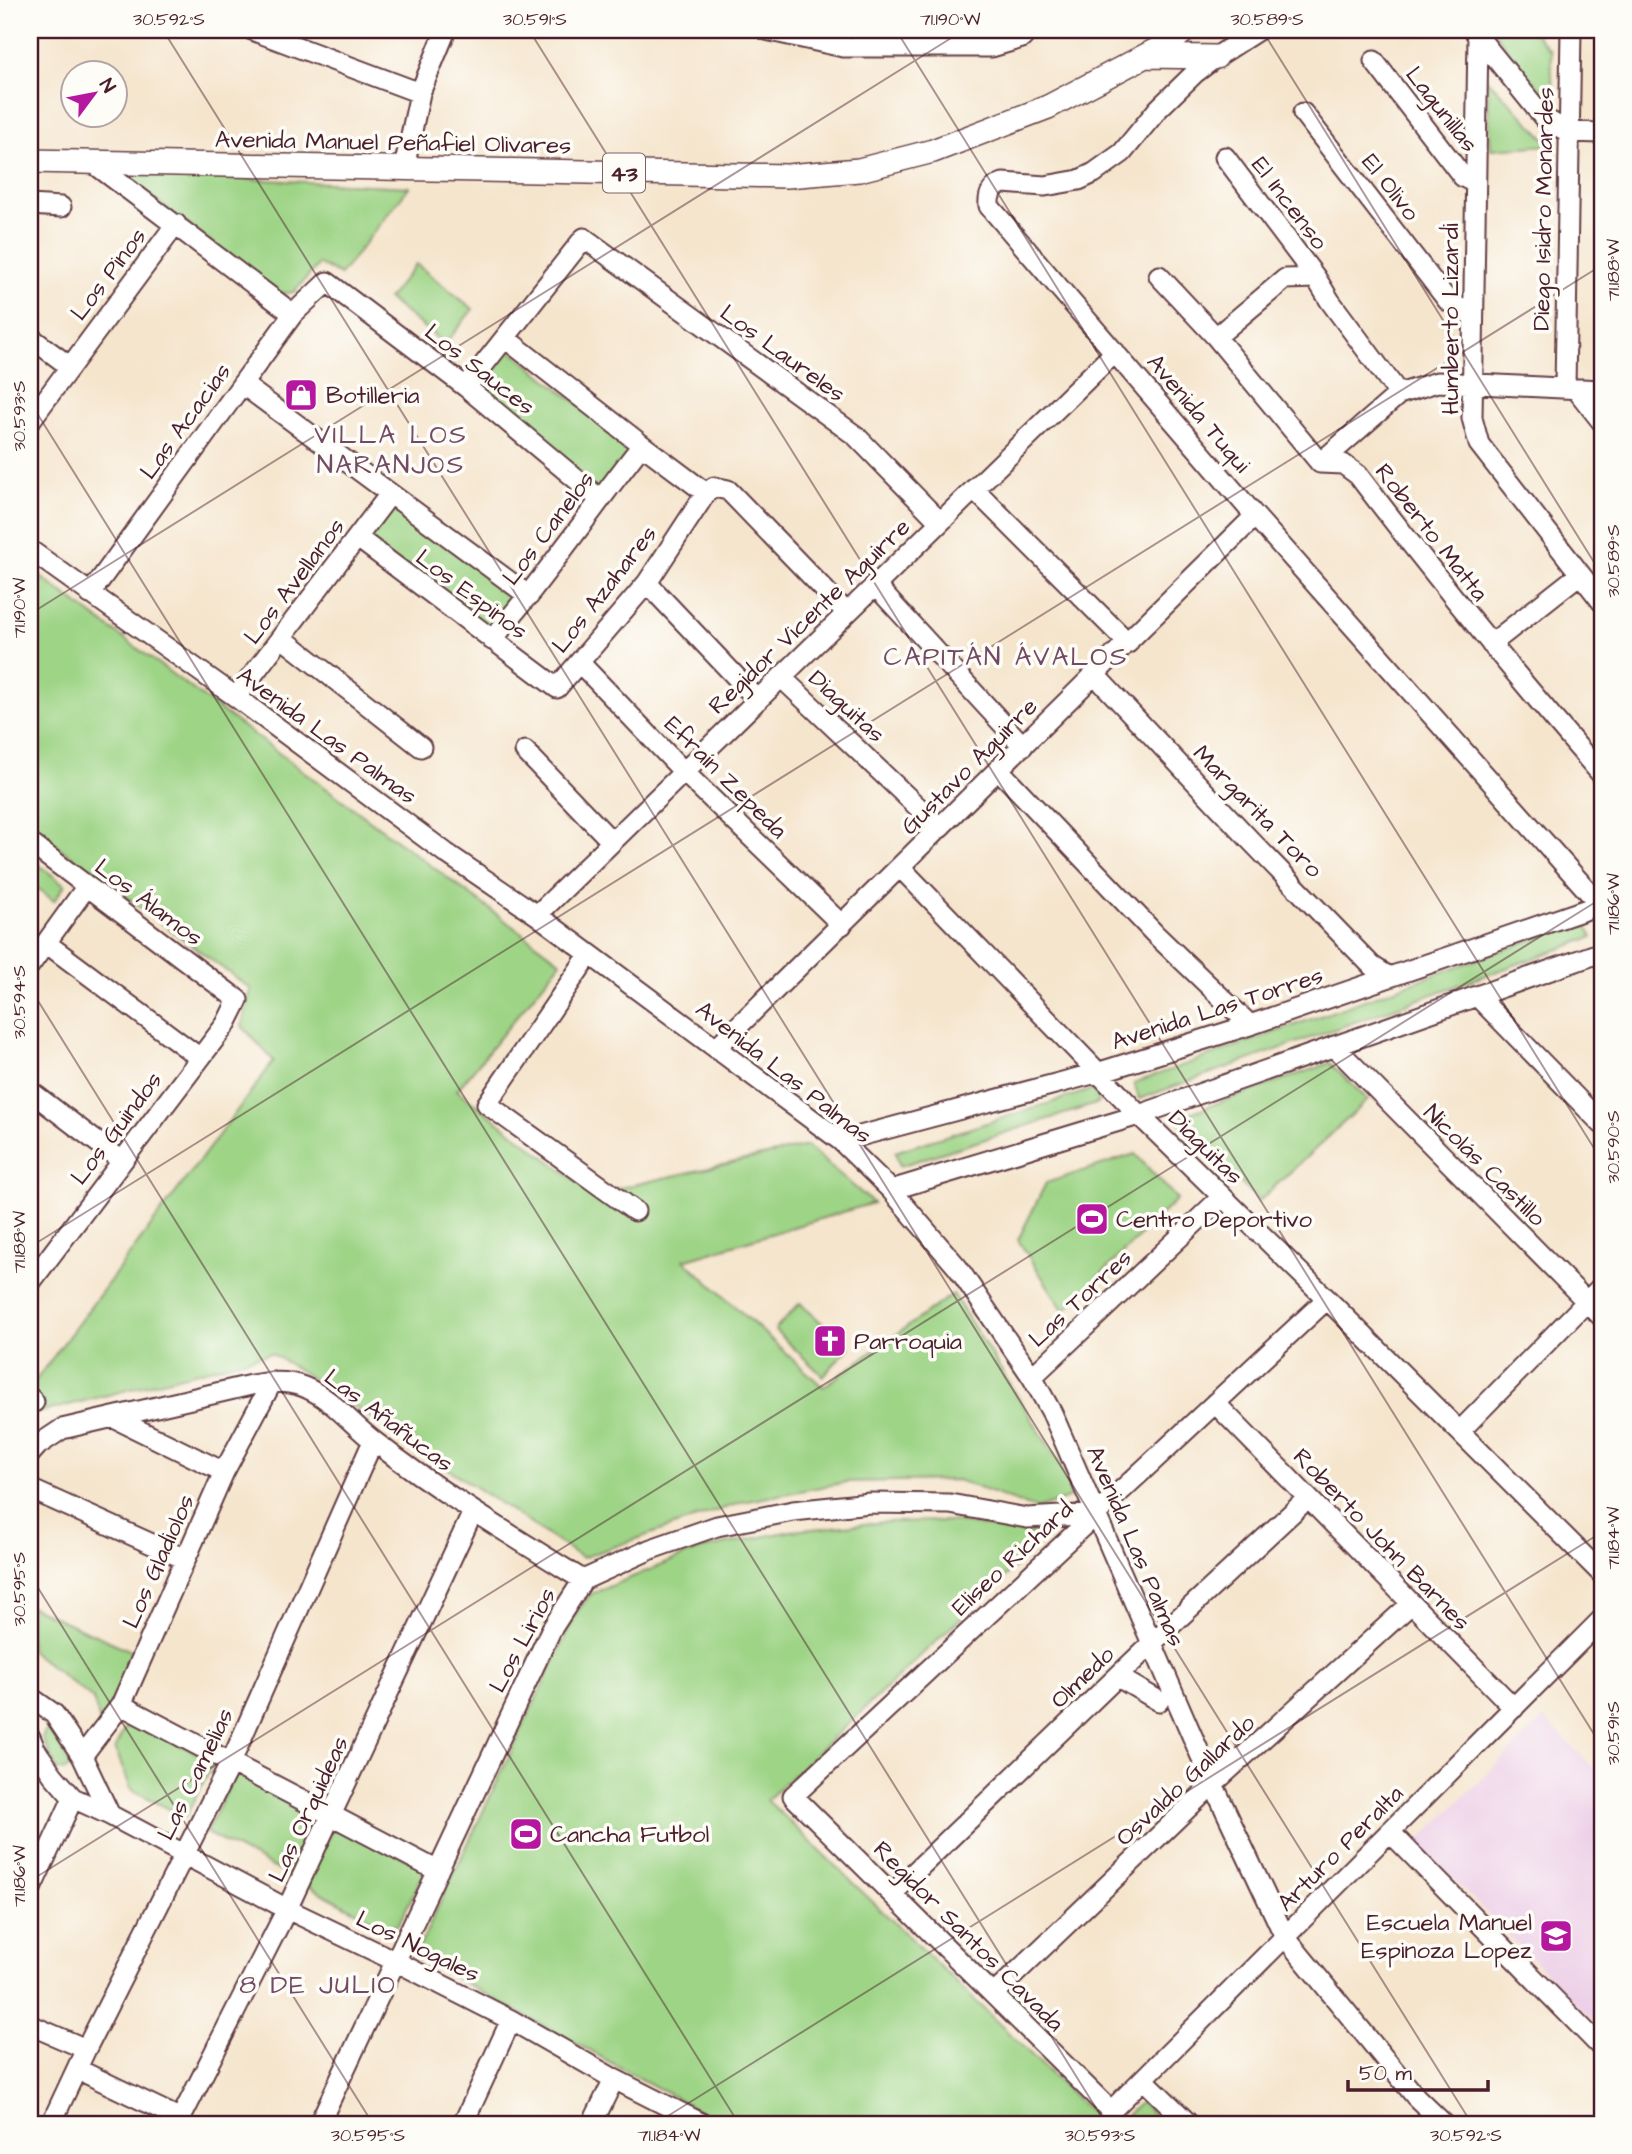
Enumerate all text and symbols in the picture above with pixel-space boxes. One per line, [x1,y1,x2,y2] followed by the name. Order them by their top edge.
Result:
[133,7,205,32] text: 30.592°S
[503,7,567,32] text: 30.591°S
[920,7,980,32] text: 71.190°W
[1230,7,1304,32] text: 30.589°S
[1396,59,1486,160] street label: Lagunillas
[60,60,130,130] north arrow
[93,74,122,98] text: N
[1525,87,1564,331] street label: Diego Isidro Monardes
[215,123,571,163] street label: Avenida Manuel Peñafiel Olivares
[1353,147,1428,229] street label: El Olivo
[1243,150,1336,258] street label: El Incenso
[603,154,645,192] road number: 43
[63,221,155,328] street label: Los Pinos
[1434,223,1468,415] street label: Humberto Lizardi
[1601,239,1626,301] text: 71.188°W
[713,297,852,411] street label: Los Laureles
[417,316,542,424] street label: Los Sauces
[1138,347,1258,481] street label: Avenida Tuqui
[132,356,240,487] street label: Las Acacias
[282,376,320,414] shop icon: Botilleria
[326,379,420,413] place label: Botilleria
[7,381,32,451] text: 30.593°S
[314,417,468,483] district label: VILLA LOS NARANJOS
[1366,456,1496,609] street label: Roberto Matta
[495,464,603,593] street label: Los Canelos
[701,511,919,723] street label: Regidor Vicente Aguirre
[236,512,353,652] street label: Los Avellanos
[544,519,665,661] street label: Los Azahares
[1601,524,1626,598] text: 30.589°S
[408,541,535,648] street label: Los Espinos
[7,578,32,638] text: 71.190°W
[884,639,1128,675] district label: CAPITÁN ÁVALOS
[229,659,423,813] street label: Avenida Las Palmas
[800,662,892,752] street label: Diaguitas
[894,691,1047,844] street label: Gustavo Aguirre
[656,708,795,847] street label: Efraín Zepeda
[1184,737,1330,887] street label: Margarita Toro
[87,851,209,955] street label: Los Álamos
[1601,873,1626,935] text: 71.186°W
[1107,959,1328,1059] street label: Avenida Las Torres
[7,965,32,1039] text: 30.594°S
[688,993,879,1152] street label: Avenida Las Palmas
[63,1065,171,1192] street label: Los Guindos
[1415,1097,1553,1235] street label: Nicolás Castillo
[1159,1103,1250,1194] street label: Diaguitas
[1601,1111,1626,1183] text: 30.590°S
[1073,1200,1111,1238] sports icon: Centro Deportivo
[1116,1203,1312,1237] place label: Centro Deportivo
[7,1211,32,1273] text: 71.188°W
[1021,1242,1140,1356] street label: Las Torres
[811,1322,849,1360] church icon: Parroquia
[854,1325,962,1359] place label: Parroquia
[317,1361,460,1481] street label: Las Añañucas
[1077,1441,1193,1652] street label: Avenida Las Palmas
[1285,1441,1478,1639] street label: Roberto John Barnes
[114,1489,204,1634] street label: Los Gladiolos
[944,1493,1081,1624] street label: Eliseo Richard
[1601,1506,1626,1570] text: 71.184°W
[7,1552,32,1626] text: 30.595°S
[481,1582,565,1699] street label: Los Lirios
[1043,1638,1123,1717] street label: Olmedo
[1601,1701,1626,1765] text: 30.591°S
[149,1703,243,1846] street label: Las Camelias
[1108,1707,1263,1854] street label: Osvaldo Gallardo
[260,1731,358,1888] street label: Las Orquideas
[1270,1778,1412,1920] street label: Arturo Peralta
[507,1815,545,1853] sports icon: Cancha Futbol
[550,1818,709,1852] place label: Cancha Futbol
[864,1834,1071,2041] street label: Regidor Santos Cavada
[7,1845,32,1907] text: 71.186°W
[350,1902,485,1992] street label: Los Nogales
[1361,1906,1532,1968] place label: Escuela Manuel Espinoza Lopez
[1537,1917,1575,1955] school or university icon: Escuela Manuel Espinoza Lopez
[239,1967,397,2003] district label: 8 DE JULIO
[1348,2049,1488,2093] scale bar
[1359,2059,1413,2088] text: 50 m
[331,2123,405,2148] text: 30.595°S
[637,2123,701,2148] text: 71.184°W
[1065,2123,1135,2148] text: 30.593°S
[1430,2123,1502,2148] text: 30.592°S

